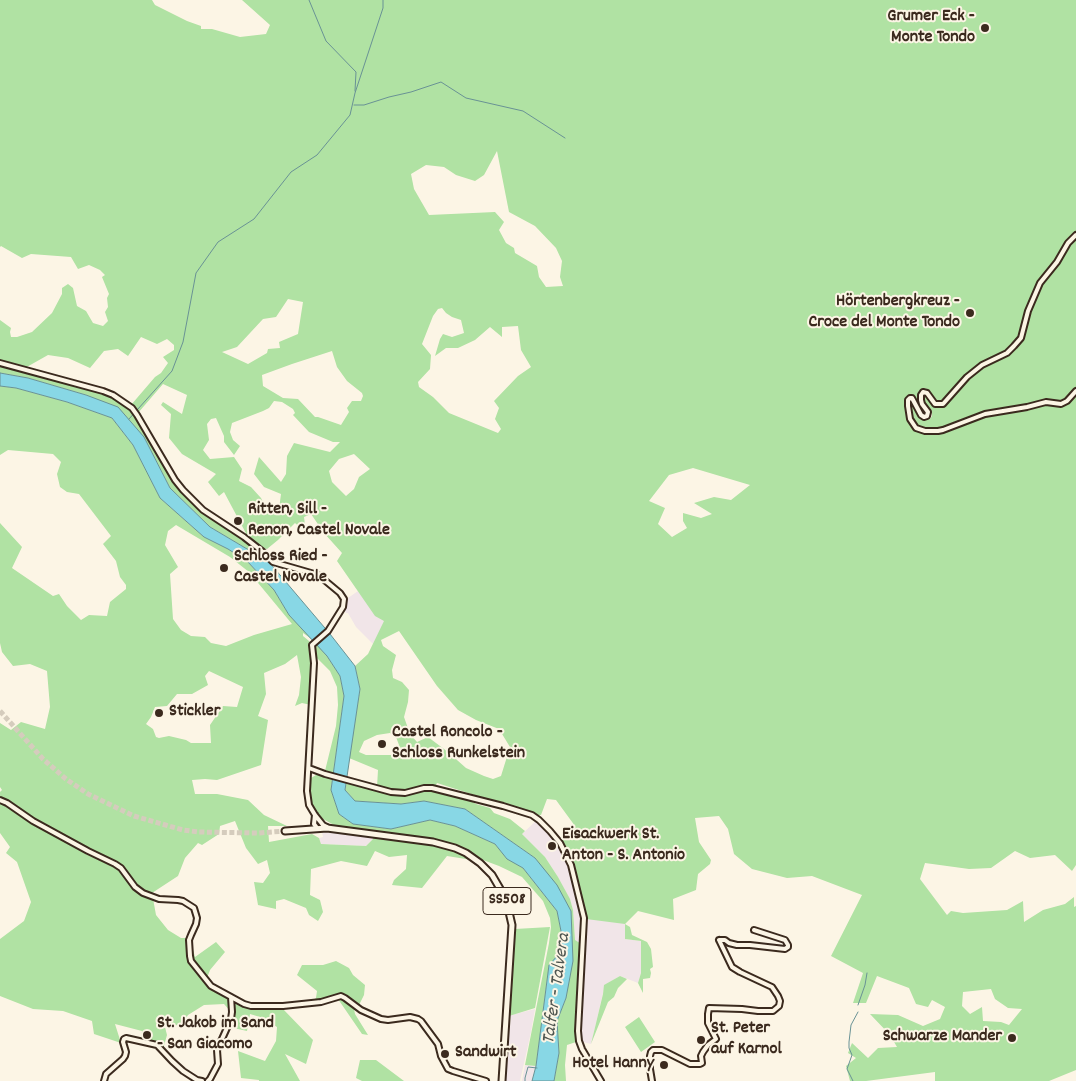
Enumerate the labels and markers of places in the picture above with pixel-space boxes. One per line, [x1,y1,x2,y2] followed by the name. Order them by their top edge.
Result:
[887,7,975,50] place label: Grumer Eck - Monte Tondo
[979,22,991,34] marker: Grumer Eck - Monte Tondo
[808,292,960,334] place label: Hörtenbergkreuz - Croce del Monte Tondo
[964,307,976,319] marker: Hörtenbergkreuz - Croce del Monte Tondo
[248,500,390,542] place label: Ritten, Sill - Renon, Castel Novale
[232,515,244,527] marker: Ritten, Sill - Renon, Castel Novale
[234,547,328,590] place label: Schloss Ried - Castel Novale
[218,562,230,574] marker: Schloss Ried - Castel Novale
[169,702,220,724] place label: Stickler
[153,707,165,719] marker: Stickler
[392,723,525,766] place label: Castel Roncolo - Schloss Runkelstein
[376,738,388,750] marker: Castel Roncolo - Schloss Runkelstein
[562,825,685,868] place label: Eisackwerk St. Anton - S. Antonio
[546,840,558,852] marker: Eisackwerk St. Anton - S. Antonio
[157,1014,274,1056] place label: St. Jakob im Sand - San Giacomo
[711,1019,782,1062] place label: St. Peter auf Karnol
[883,1027,1002,1049] place label: Schwarze Mander
[141,1029,153,1041] marker: St. Jakob im Sand - San Giacomo
[1006,1032,1018,1044] marker: Schwarze Mander
[695,1034,707,1046] marker: St. Peter auf Karnol
[455,1043,516,1065] place label: Sandwirt
[439,1048,451,1060] marker: Sandwirt
[572,1054,654,1076] place label: Hotel Hanny
[658,1059,670,1071] marker: Hotel Hanny

